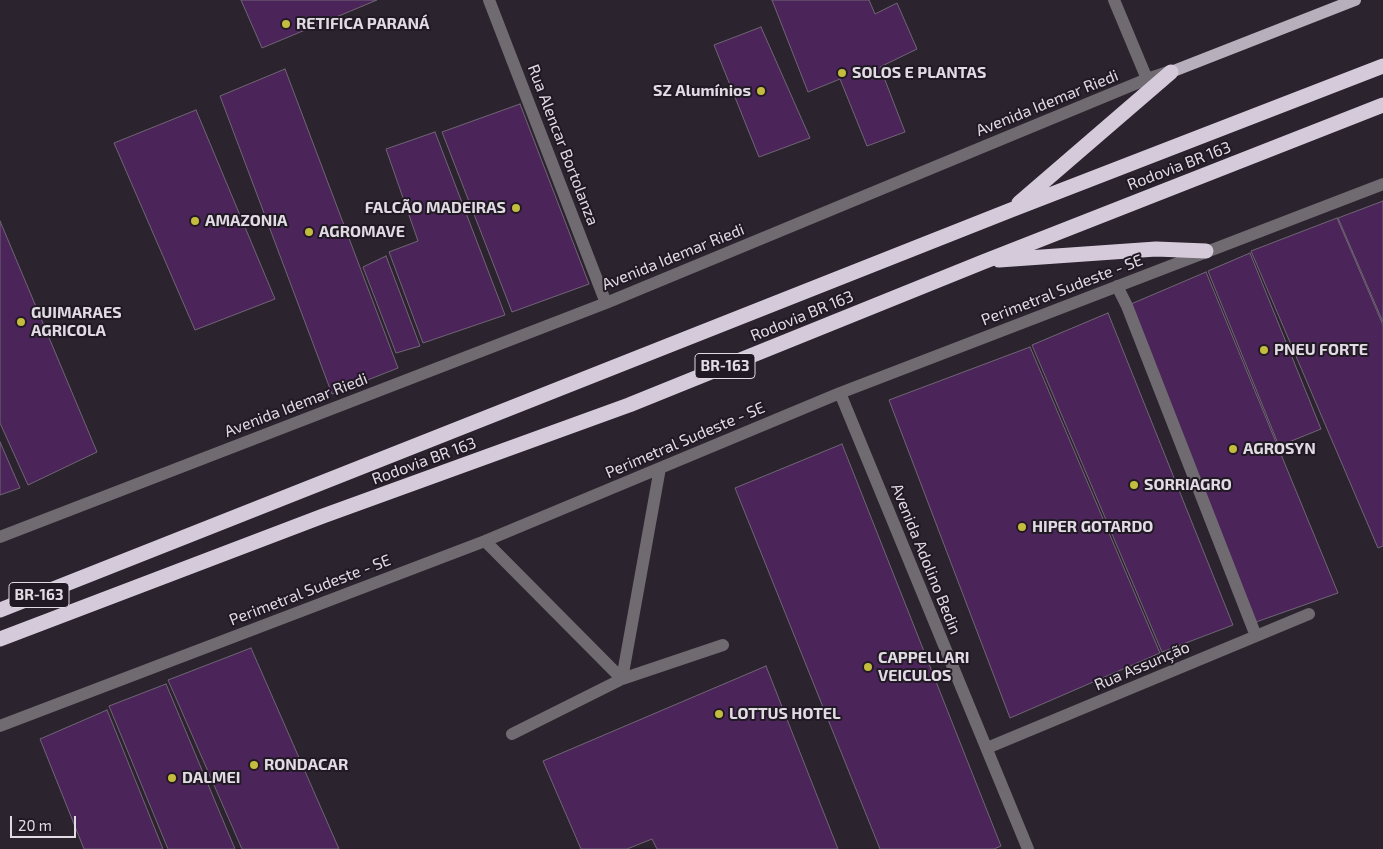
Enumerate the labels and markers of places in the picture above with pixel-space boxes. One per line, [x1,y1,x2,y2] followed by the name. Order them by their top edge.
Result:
[296,14,429,34] place label: RETIFICA PARANÁ
[280,18,292,30] marker: RETIFICA PARANÁ
[852,63,986,83] place label: SOLOS E PLANTAS
[836,67,848,79] marker: SOLOS E PLANTAS
[653,81,751,101] place label: SZ Alumínios
[755,85,767,97] marker: SZ Alumínios
[365,198,506,218] place label: FALCÃO MADEIRAS
[510,202,522,214] marker: FALCÃO MADEIRAS
[205,211,288,231] place label: AMAZONIA
[189,215,201,227] marker: AMAZONIA
[319,222,405,242] place label: AGROMAVE
[303,226,315,238] marker: AGROMAVE
[31,303,122,341] place label: GUIMARAES AGRICOLA
[15,316,27,328] marker: GUIMARAES AGRICOLA
[1274,340,1368,360] place label: PNEU FORTE
[1258,344,1270,356] marker: PNEU FORTE
[1243,439,1316,459] place label: AGROSYN
[1227,443,1239,455] marker: AGROSYN
[1144,475,1232,495] place label: SORRIAGRO
[1128,479,1140,491] marker: SORRIAGRO
[1032,517,1153,537] place label: HIPER GOTARDO
[1016,521,1028,533] marker: HIPER GOTARDO
[878,648,970,686] place label: CAPPELLARI VEICULOS
[862,661,874,673] marker: CAPPELLARI VEICULOS
[729,704,841,724] place label: LOTTUS HOTEL
[713,708,725,720] marker: LOTTUS HOTEL
[264,755,348,775] place label: RONDACAR
[248,759,260,771] marker: RONDACAR
[182,768,240,788] place label: DALMEI
[166,772,178,784] marker: DALMEI

